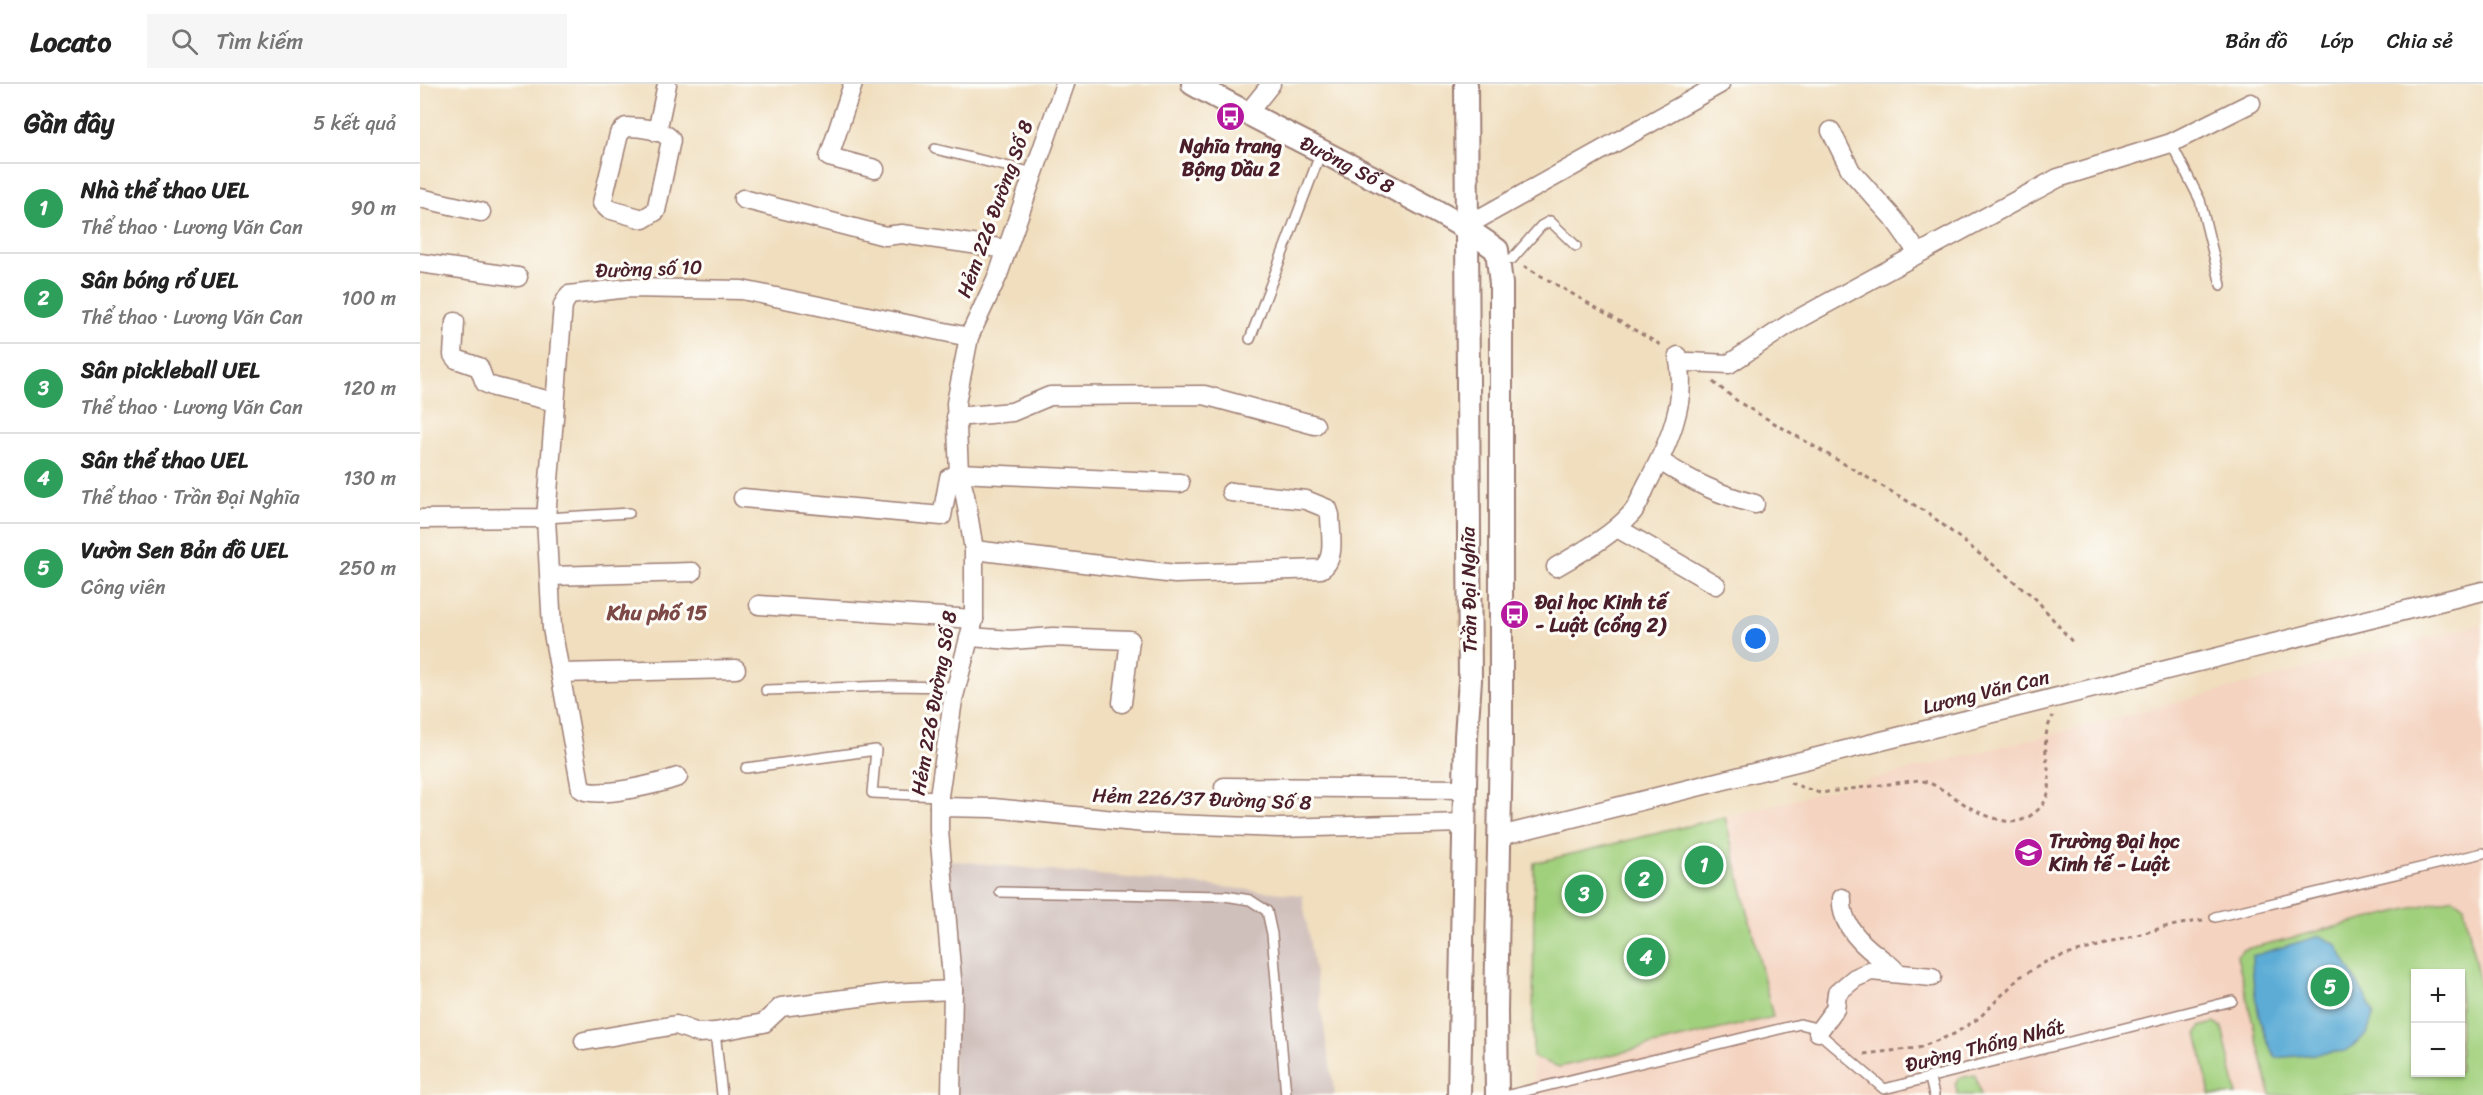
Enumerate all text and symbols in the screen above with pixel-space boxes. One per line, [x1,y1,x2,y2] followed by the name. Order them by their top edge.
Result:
[147,14,567,68] search box
[30,17,111,66] text: Locato
[216,22,303,61] text: Tìm kiếm
[2225,22,2287,60] text: Bản đồ
[2320,22,2354,60] text: Lớp
[2387,22,2453,60] text: Chia sẻ
[168,25,201,58] icon: search
[24,100,114,146] text: Gần đây
[1215,100,1247,132] bus stop icon: Nghĩa trang Bộng Dầu 2
[313,106,396,141] text: 5 kết quả
[947,115,1043,303] street label: Hẻm 226 Đường Số 8
[1294,126,1401,203] street label: Đường Số 8
[1179,129,1282,187] place label: Nghĩa trang Bộng Dầu 2
[81,171,249,210] text: Nhà thể thao UEL
[39,191,48,226] text: 1
[351,191,396,226] text: 90 m
[81,210,303,245] text: Thể thao · Lương Văn Can
[595,250,703,288] street label: Đường số 10
[81,261,238,300] text: Sân bóng rổ UEL
[38,281,49,316] text: 2
[342,281,396,316] text: 100 m
[81,300,303,335] text: Thể thao · Lương Văn Can
[81,351,259,390] text: Sân pickleball UEL
[38,371,49,406] text: 3
[343,371,396,406] text: 120 m
[81,390,303,425] text: Thể thao · Lương Văn Can
[81,441,248,480] text: Sân thể thao UEL
[37,461,50,496] text: 4
[343,461,396,496] text: 130 m
[81,480,300,515] text: Thể thao · Trần Đại Nghĩa
[1450,526,1488,653] street label: Trần Đại Nghĩa
[81,531,288,570] text: Vườn Sen Bản đồ UEL
[37,551,50,586] text: 5
[339,551,396,586] text: 250 m
[81,570,166,605] text: Công viên
[1534,585,1670,643] place label: Đại học Kinh tế - Luật (cổng 2)
[606,594,707,632] district label: Khu phố 15
[1498,598,1530,630] bus stop icon: Đại học Kinh tế - Luật (cổng 2)
[901,608,967,798] street label: Hẻm 226 Đường Số 8
[1741,624,1770,653] your location
[1919,659,2053,725] street label: Lương Văn Can
[1092,778,1312,820] street label: Hẻm 226/37 Đường Số 8
[2048,824,2180,882] place label: Trường Đại học Kinh tế - Luật
[2012,837,2044,869] school or university icon: Trường Đại học Kinh tế - Luật
[1684,842,1724,888] pin: 1
[1624,856,1664,902] pin: 2
[1564,872,1604,916] pin: 3
[1626,934,1666,980] pin: 4
[2310,964,2350,1010] pin: 5
[2411,969,2465,1077] map controls
[2411,969,2465,1023] button: +
[1902,1009,2069,1083] street label: Đường Thống Nhất
[2411,1023,2465,1077] button: −

